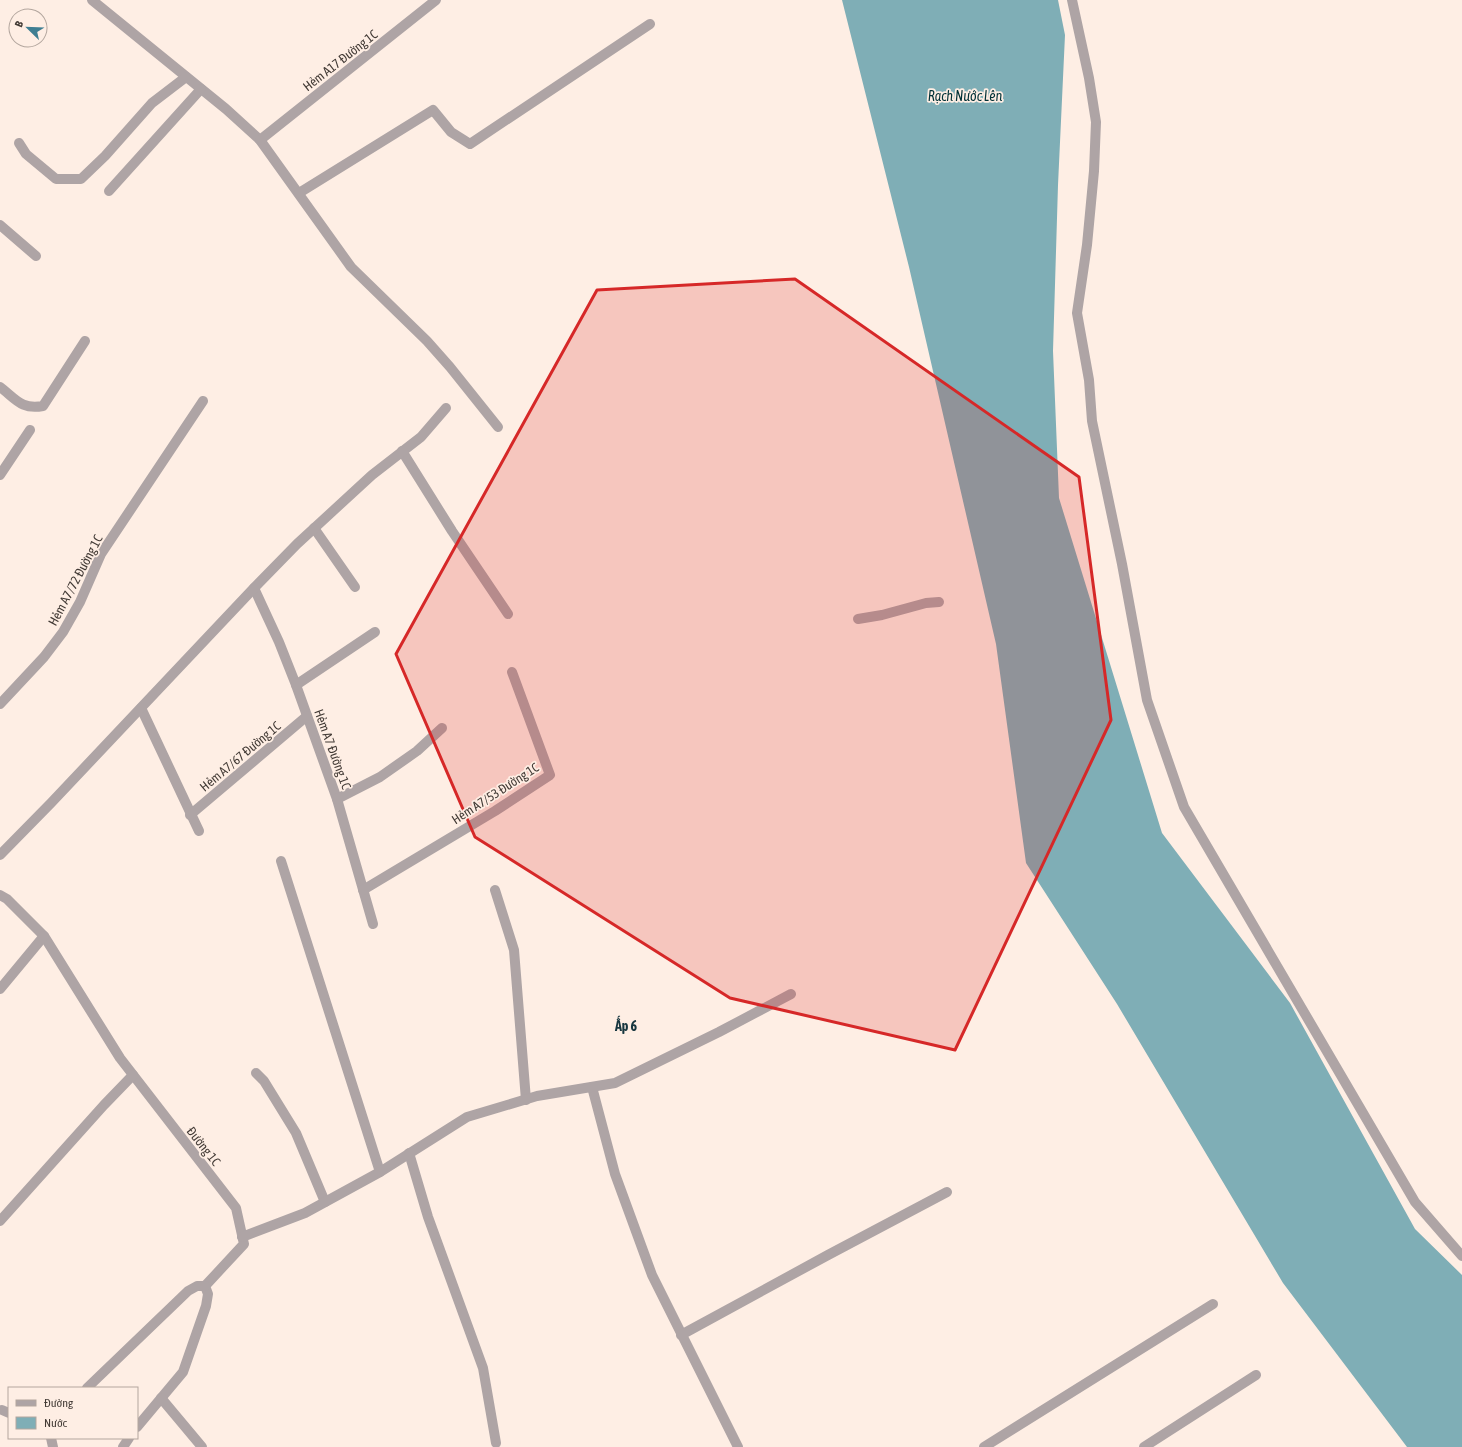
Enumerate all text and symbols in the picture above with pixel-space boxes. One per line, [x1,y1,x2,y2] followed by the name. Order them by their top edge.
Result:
[8,8,48,48] north arrow
[12,19,26,29] text: B
[300,27,381,94] street label: Hẻm A17 Đường 1C
[928,88,1003,104] water label: Rạch Nước Lên
[45,532,106,628] street label: Hẻm A7/72 Đường 1C
[311,707,354,791] street label: Hẻm A7 Đường 1C
[197,718,284,795] street label: Hẻm A7/67 Đường 1C
[449,760,542,827] street label: Hẻm A7/53 Đường 1C
[614,1015,637,1034] district label: Ấp 6
[184,1124,224,1169] street label: Đường 1C
[8,1387,138,1439] legend
[44,1396,74,1410] text: Đường
[44,1416,68,1430] text: Nước

